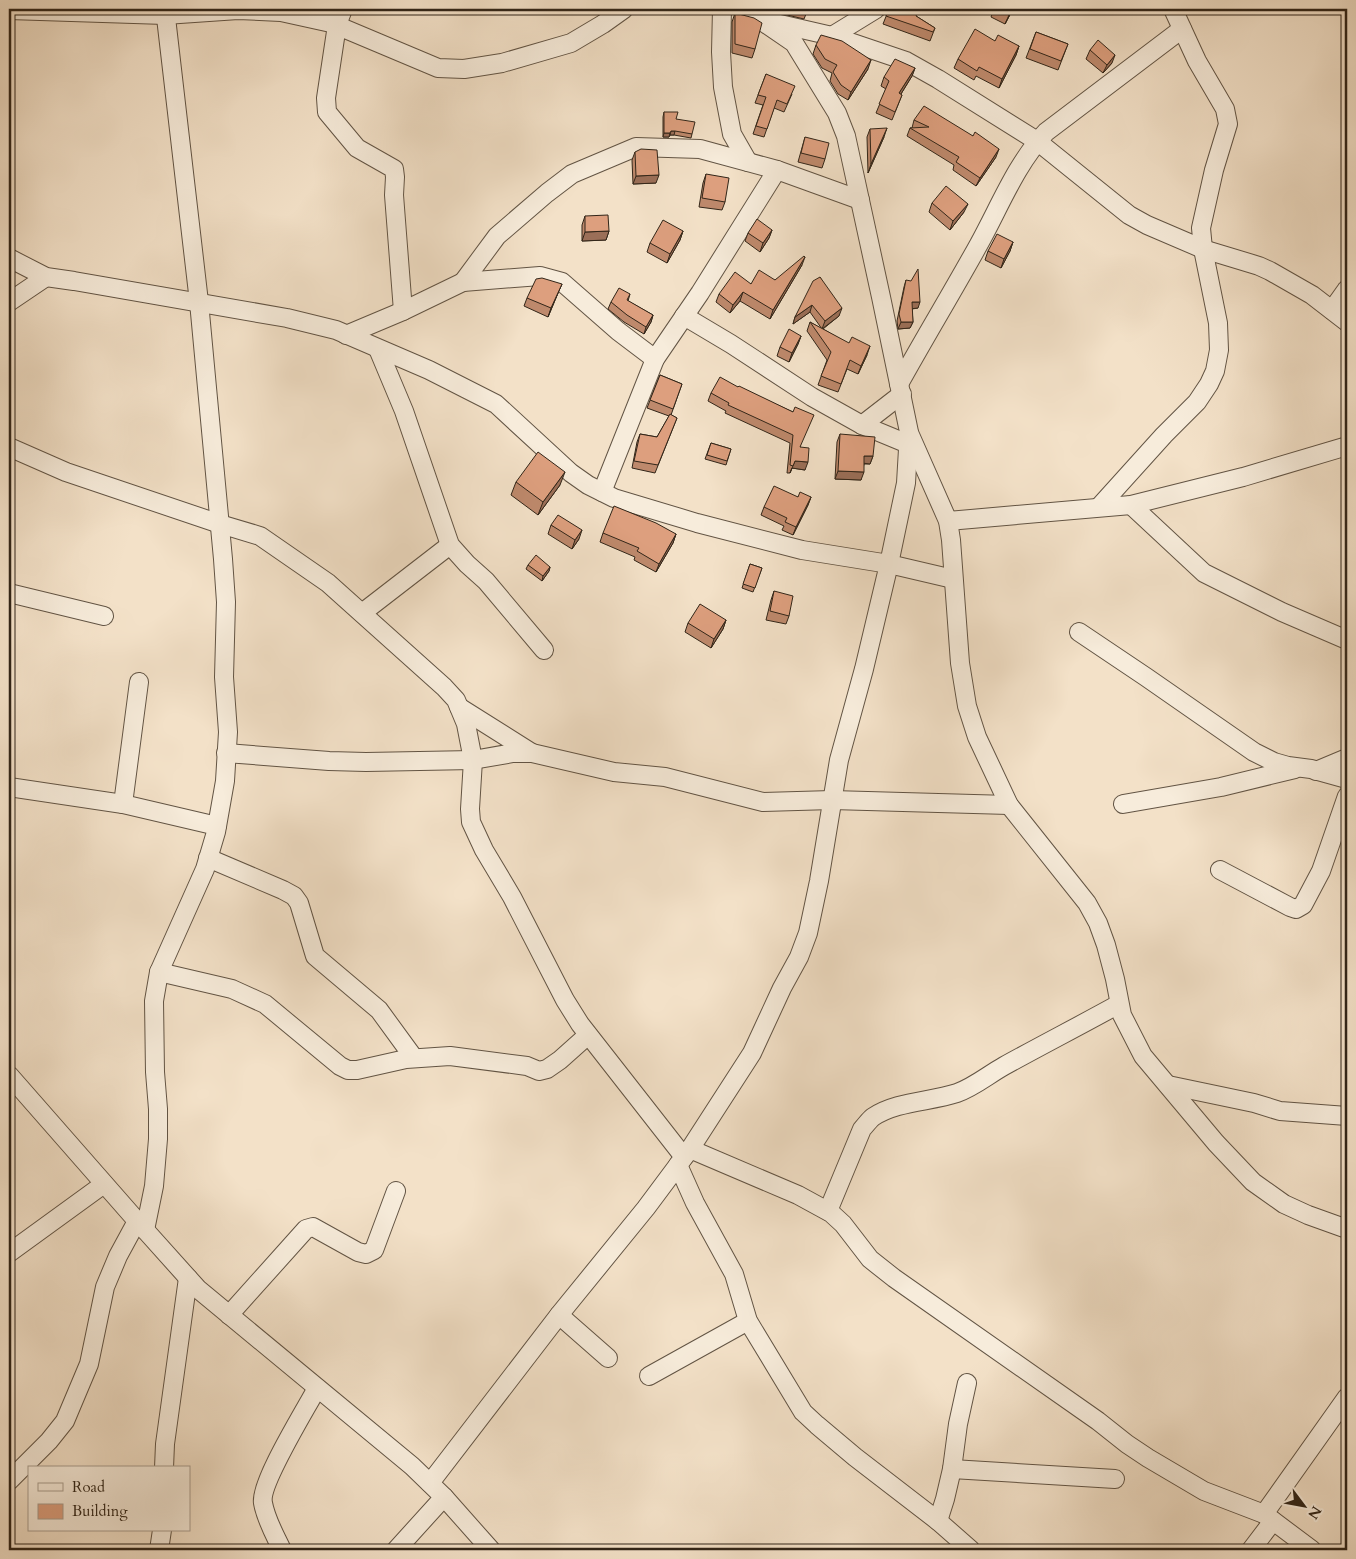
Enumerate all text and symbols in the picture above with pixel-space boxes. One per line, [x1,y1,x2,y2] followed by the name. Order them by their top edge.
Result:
[28,1466,190,1532] legend
[72,1477,105,1497] text: Road
[1278,1482,1328,1532] north arrow
[72,1501,128,1521] text: Building
[1303,1502,1326,1523] text: N

